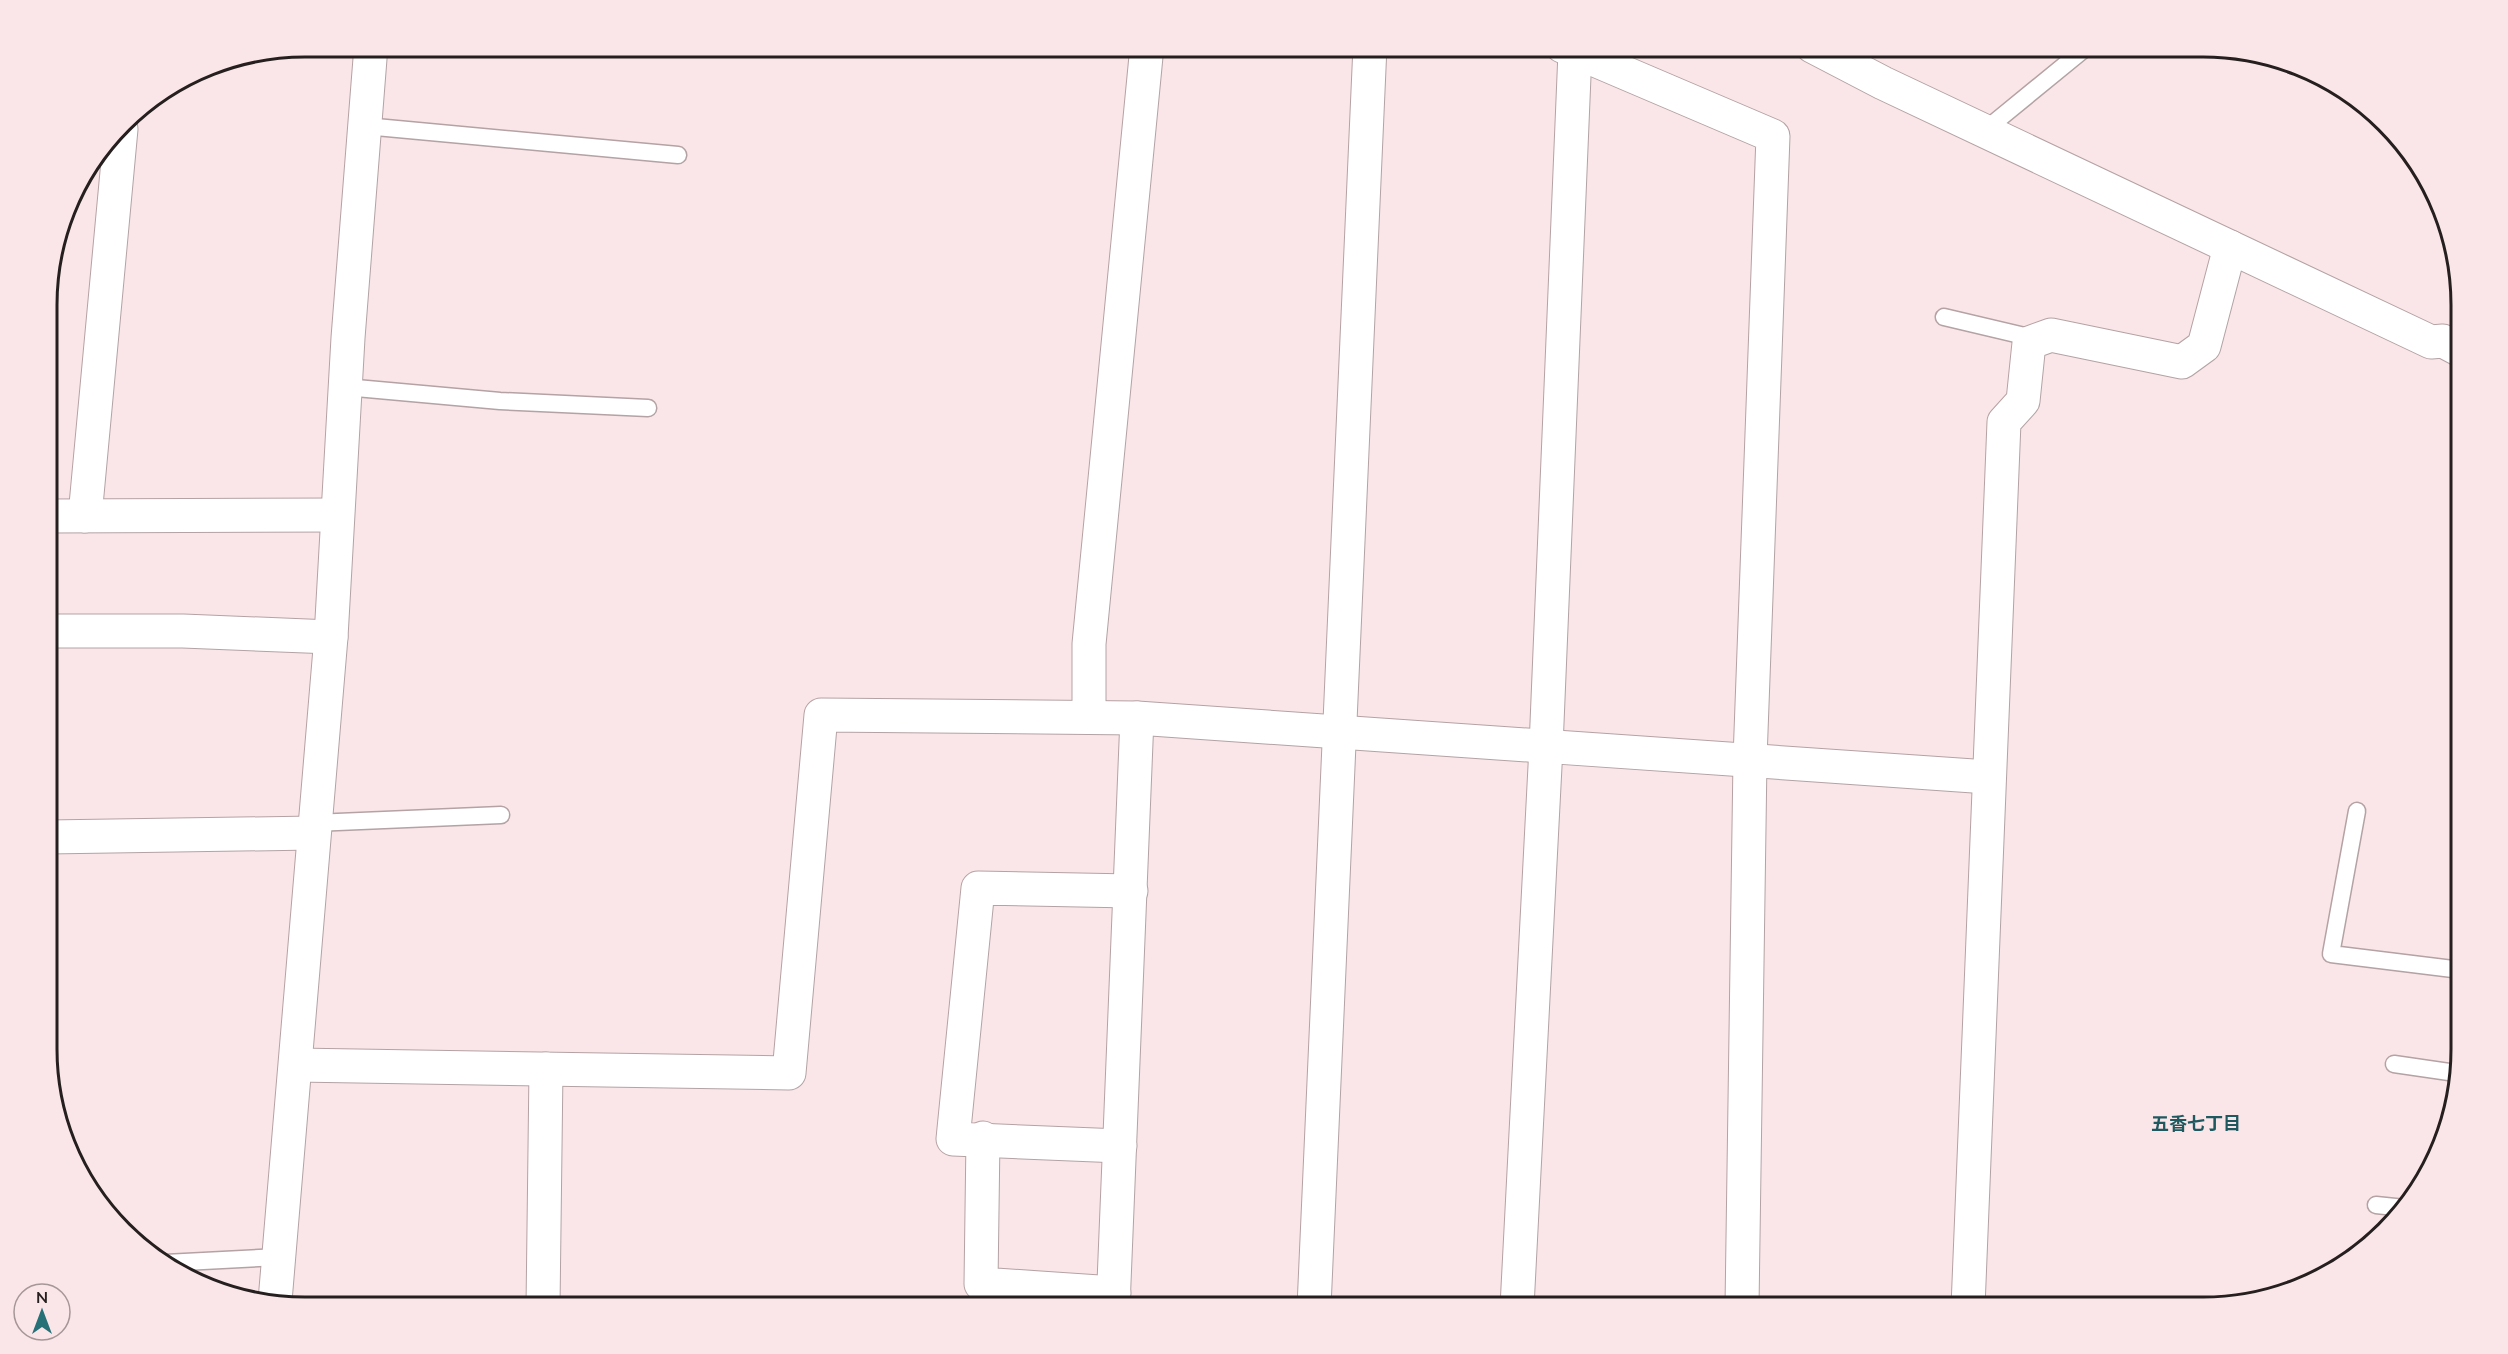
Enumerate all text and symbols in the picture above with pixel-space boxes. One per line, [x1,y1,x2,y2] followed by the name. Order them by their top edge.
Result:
[2151,1112,2241,1135] district label: 五香七丁目
[12,1282,72,1342] north arrow
[36,1287,48,1307] text: N

